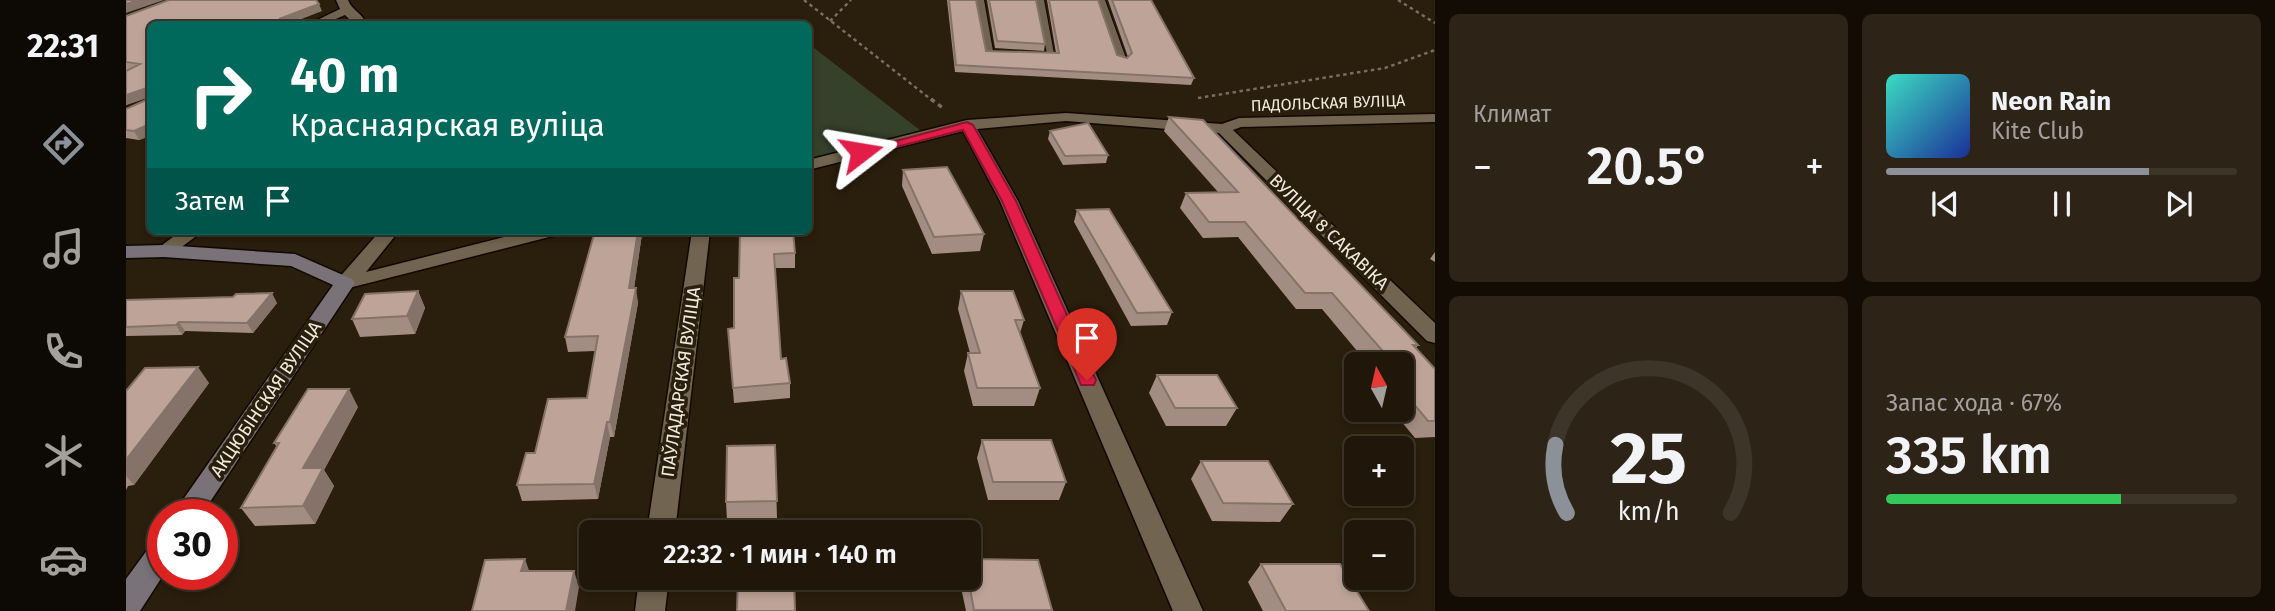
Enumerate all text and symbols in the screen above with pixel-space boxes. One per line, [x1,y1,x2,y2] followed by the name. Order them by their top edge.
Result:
[27,27,99,65] text: 22:31
[290,46,399,105] text: 40 m
[175,49,266,140] icon: right
[1991,86,2111,117] text: Neon Rain
[1251,91,1406,115] street label: ПАДОЛЬСКАЯ ВУЛІЦА
[1473,100,1551,128] text: Климат
[290,106,605,144] text: Краснаярская вуліца
[824,115,898,189] position arrow
[1991,117,2084,145] text: Kite Club
[39,120,88,169] icon: directions
[1587,135,1710,198] text: 20.5°
[1473,144,1492,190] text: −
[1805,144,1824,190] text: +
[1265,169,1394,295] street label: ВУЛІЦА 8 САКАВІКА
[259,182,297,220] icon: arrive
[1926,185,1964,223] icon: previous
[2043,185,2081,223] icon: pause
[2160,185,2198,223] icon: next
[175,186,245,217] text: Затем
[39,224,88,273] icon: music
[656,285,705,479] street label: ПАЎЛАДАРСКАЯ ВУЛІЦА
[1057,308,1117,380] pin
[206,316,327,481] street label: АКЦЮБІНСКАЯ ВУЛІЦА
[1068,319,1106,357] icon: arrive
[39,327,88,376] icon: phone
[1344,352,1414,422] north arrow
[1344,352,1414,590] map controls
[1886,389,2062,417] text: Запас хода · 67%
[1610,415,1687,502] text: 25
[1886,424,2052,487] text: 335 km
[39,431,88,480] icon: climate
[1344,436,1414,506] button: +
[1618,496,1679,526] text: km/h
[147,499,238,590] speed limit sign: 30
[1344,520,1414,590] button: −
[39,535,88,584] icon: car
[663,539,897,570] text: 22:32 · 1 мин · 140 m

